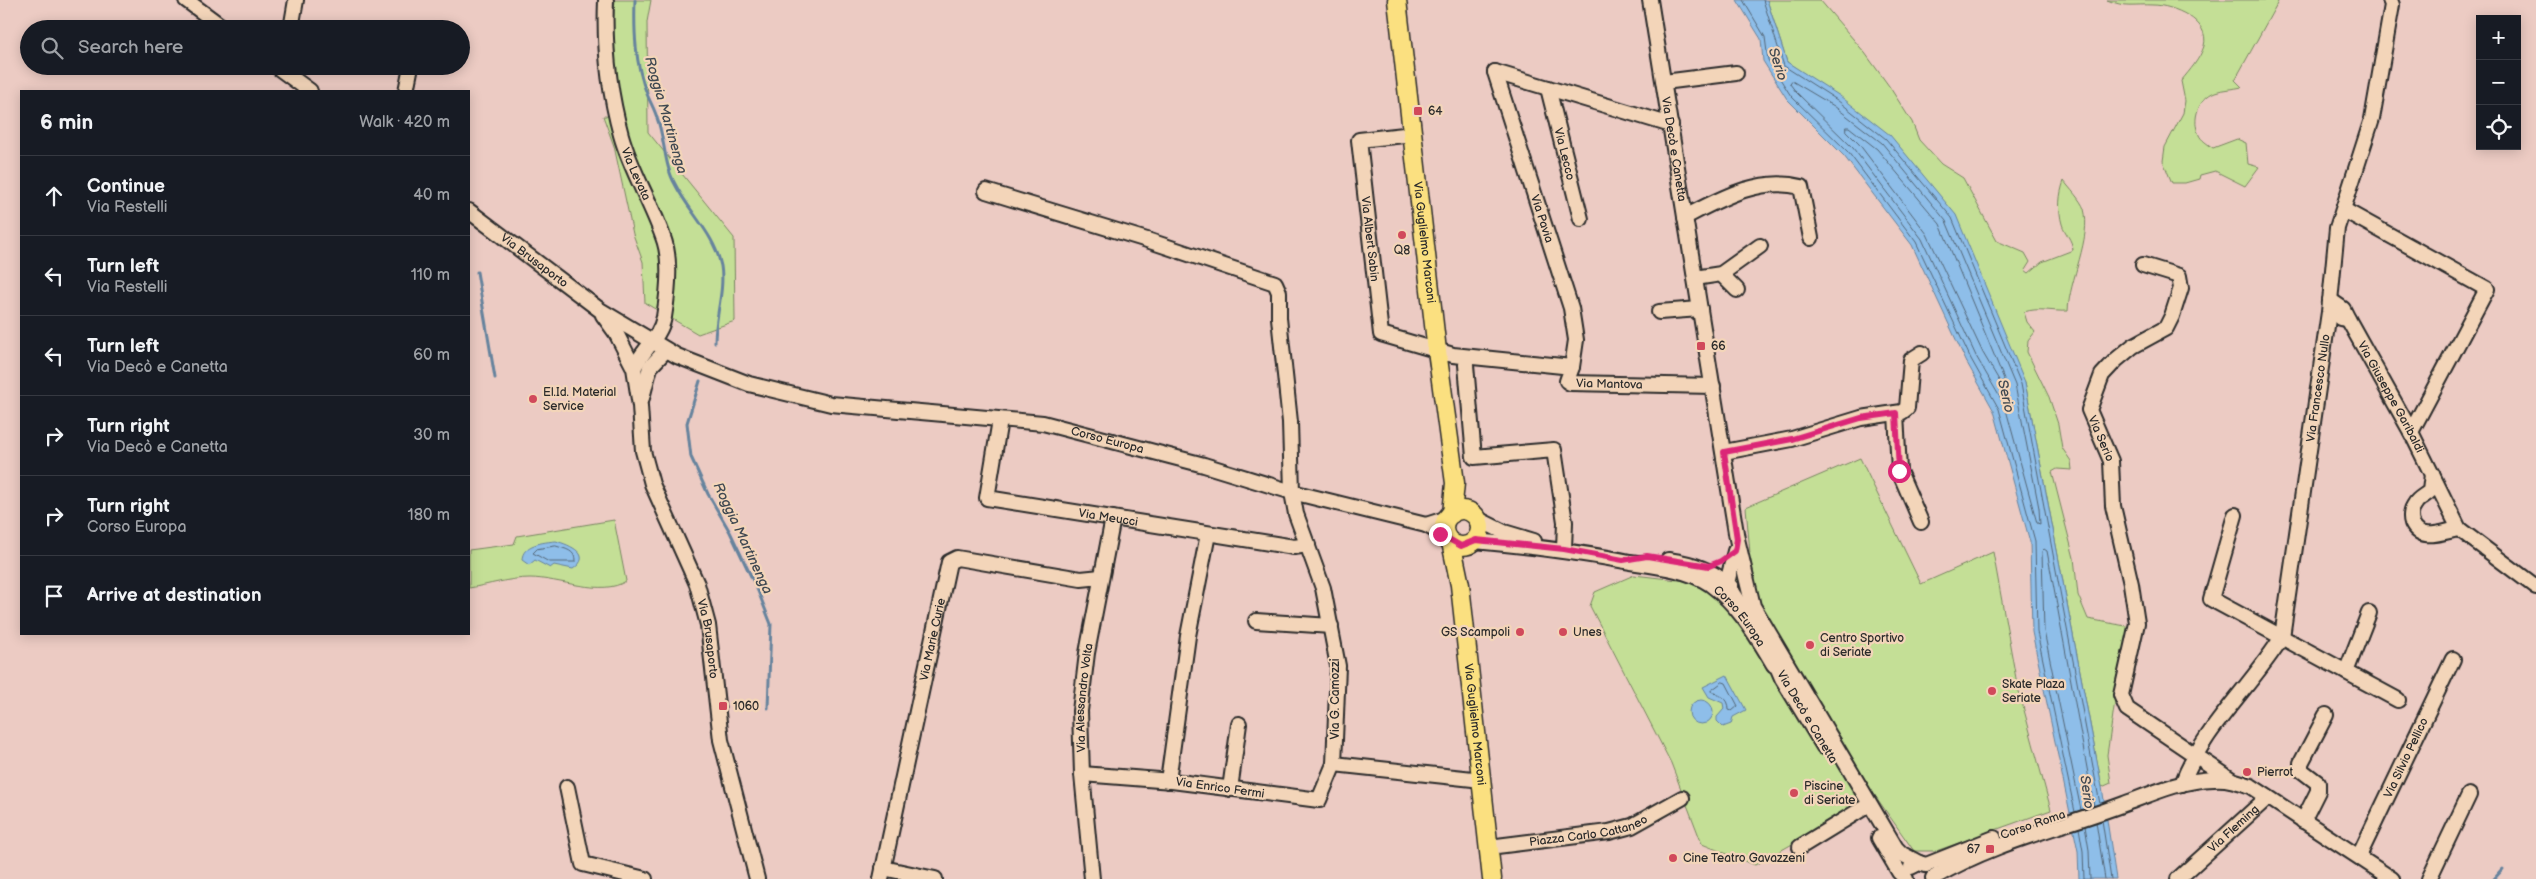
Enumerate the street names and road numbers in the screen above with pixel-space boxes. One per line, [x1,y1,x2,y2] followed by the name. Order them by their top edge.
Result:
[1658,96,1690,203] street label: Via Decò e Canetta
[1551,126,1578,182] street label: Via Lecco
[618,145,654,203] street label: Via Levata
[1410,181,1439,304] street label: Via Guglielmo Marconi
[1527,193,1557,245] street label: Via Pavia
[1358,196,1383,283] street label: Via Albert Sabin
[498,230,571,291] street label: Via Brusaporto
[2303,333,2333,443] street label: Via Francesco Nullo
[2354,338,2428,455] street label: Via Giuseppe Garibaldi
[1576,376,1643,392] street label: Via Mantova
[2085,413,2118,464] street label: Via Serio
[1069,423,1146,457] street label: Corso Europa
[1078,505,1139,530] street label: Via Meucci
[1710,582,1769,650] street label: Corso Europa
[694,597,722,680] street label: Via Brusaporto
[916,597,949,682] street label: Via Marie Curie
[1072,642,1096,753] street label: Via Alessandro Volta
[1328,658,1343,739] street label: Via G. Camozzi
[1461,663,1489,786] street label: Via Guglielmo Marconi
[1773,668,1841,766] street label: Via Decò e Canetta
[2380,715,2432,800] street label: Via Silvio Pellico
[1175,774,1266,802] street label: Via Enrico Fermi
[2205,802,2262,855] street label: Via Fleming
[1999,807,2068,843] street label: Corso Roma
[1528,811,1650,849] street label: Piazza Carlo Cattaneo

